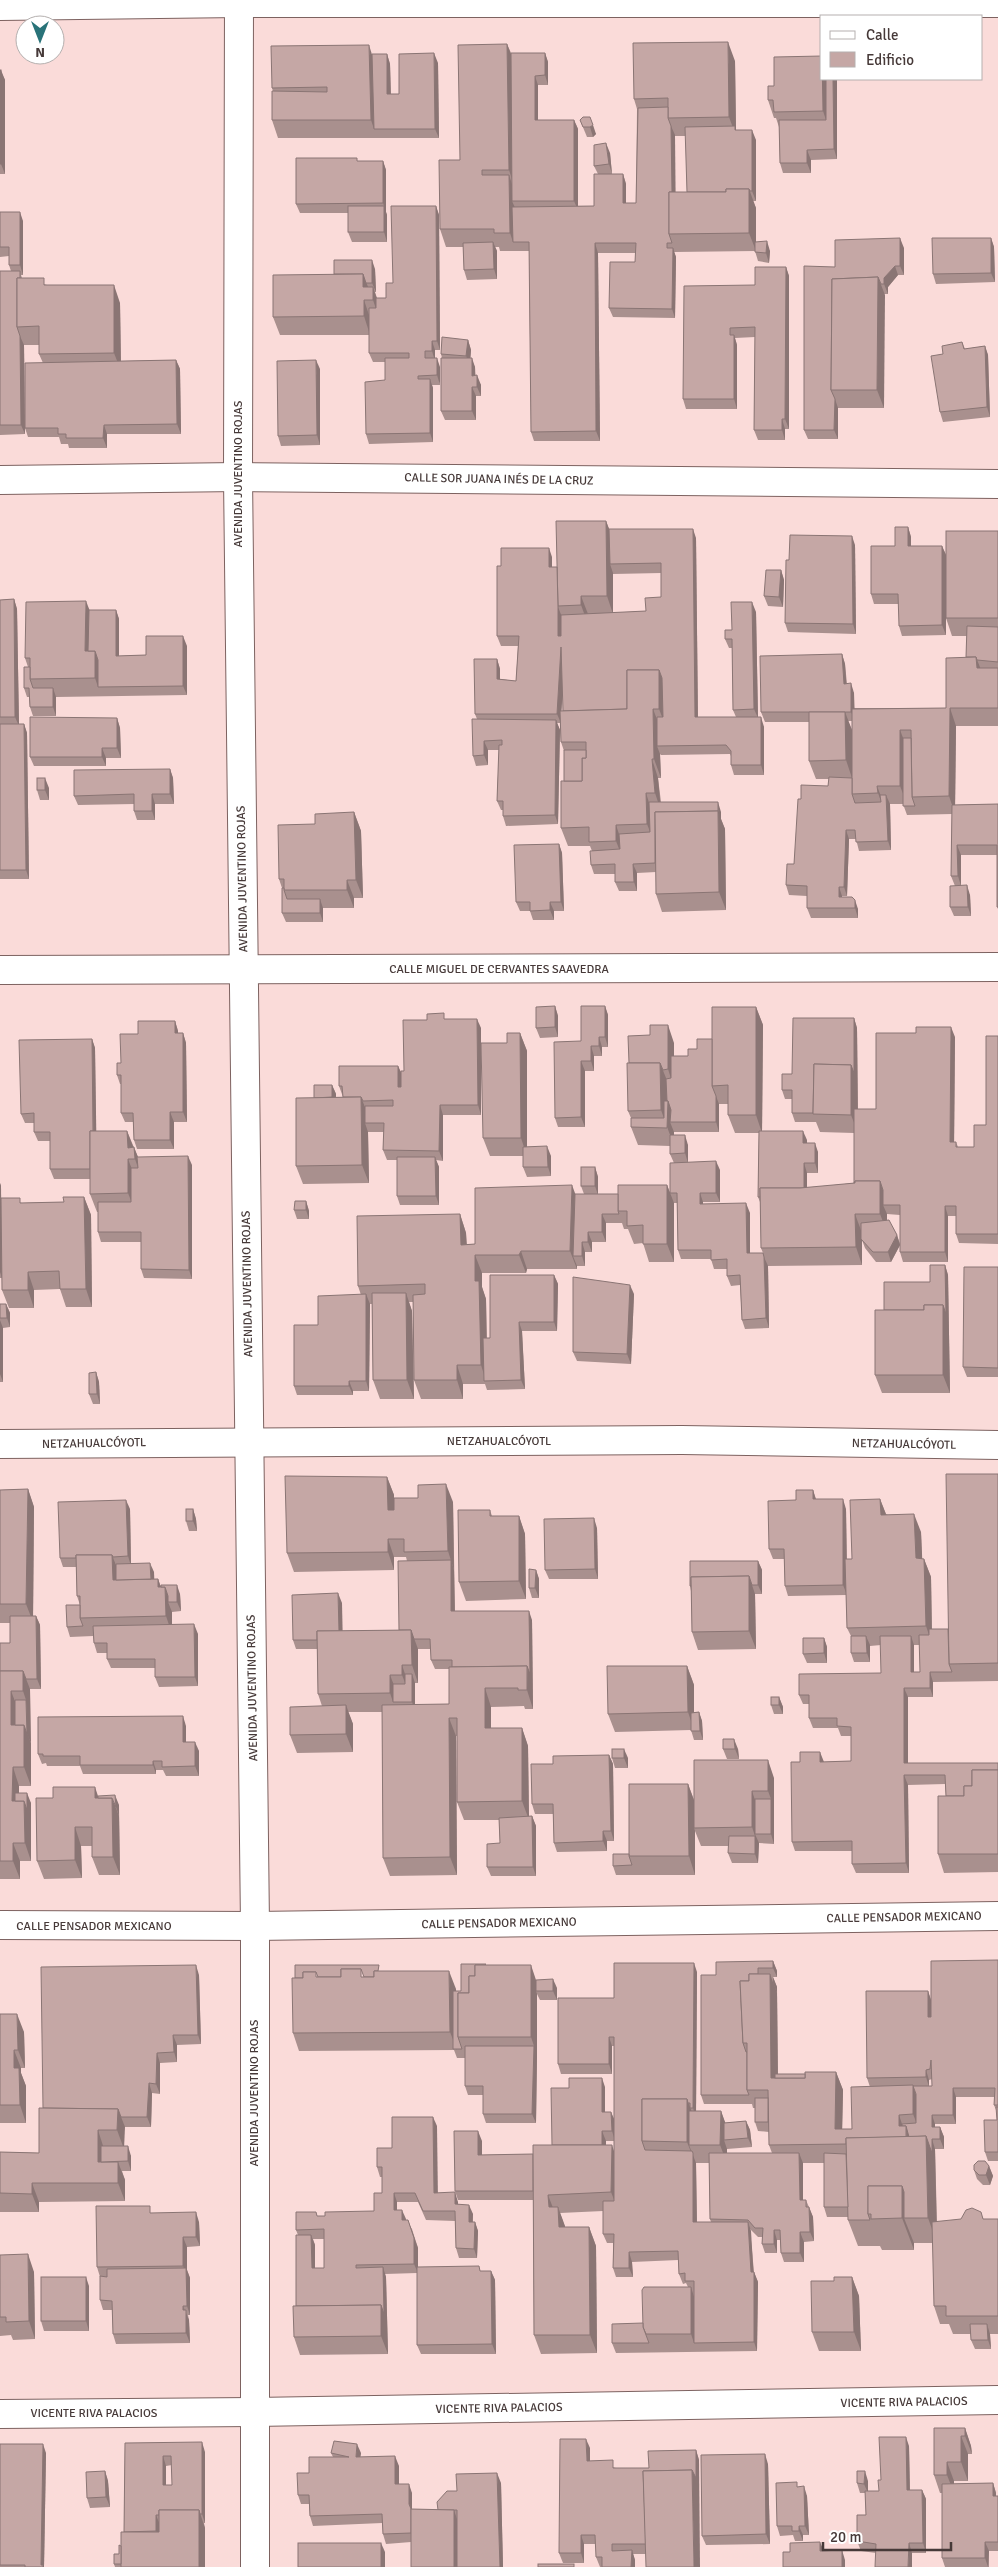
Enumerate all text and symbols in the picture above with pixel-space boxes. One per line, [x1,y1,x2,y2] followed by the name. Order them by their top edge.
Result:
[15,15,65,65] north arrow
[820,15,983,80] legend
[866,26,899,44] text: Calle
[35,44,45,61] text: N
[866,51,914,69] text: Edificio
[231,400,246,547] street label: AVENIDA JUVENTINO ROJAS
[404,470,594,489] street label: CALLE SOR JUANA INÉS DE LA CRUZ
[234,805,251,953] street label: AVENIDA JUVENTINO ROJAS
[389,962,609,977] street label: CALLE MIGUEL DE CERVANTES SAAVEDRA
[239,1210,256,1358] street label: AVENIDA JUVENTINO ROJAS
[447,1434,551,1449] street label: NETZAHUALCÓYOTL
[42,1435,146,1452] street label: NETZAHUALCÓYOTL
[852,1436,956,1453] street label: NETZAHUALCÓYOTL
[244,1614,261,1762] street label: AVENIDA JUVENTINO ROJAS
[826,1909,982,1926] street label: CALLE PENSADOR MEXICANO
[421,1915,577,1932] street label: CALLE PENSADOR MEXICANO
[16,1919,172,1934] street label: CALLE PENSADOR MEXICANO
[247,2019,262,2166] street label: AVENIDA JUVENTINO ROJAS
[840,2394,968,2411] street label: VICENTE RIVA PALACIOS
[435,2400,563,2417] street label: VICENTE RIVA PALACIOS
[30,2406,158,2421] street label: VICENTE RIVA PALACIOS
[823,2520,950,2552] scale bar
[830,2528,861,2546] text: 20 m

